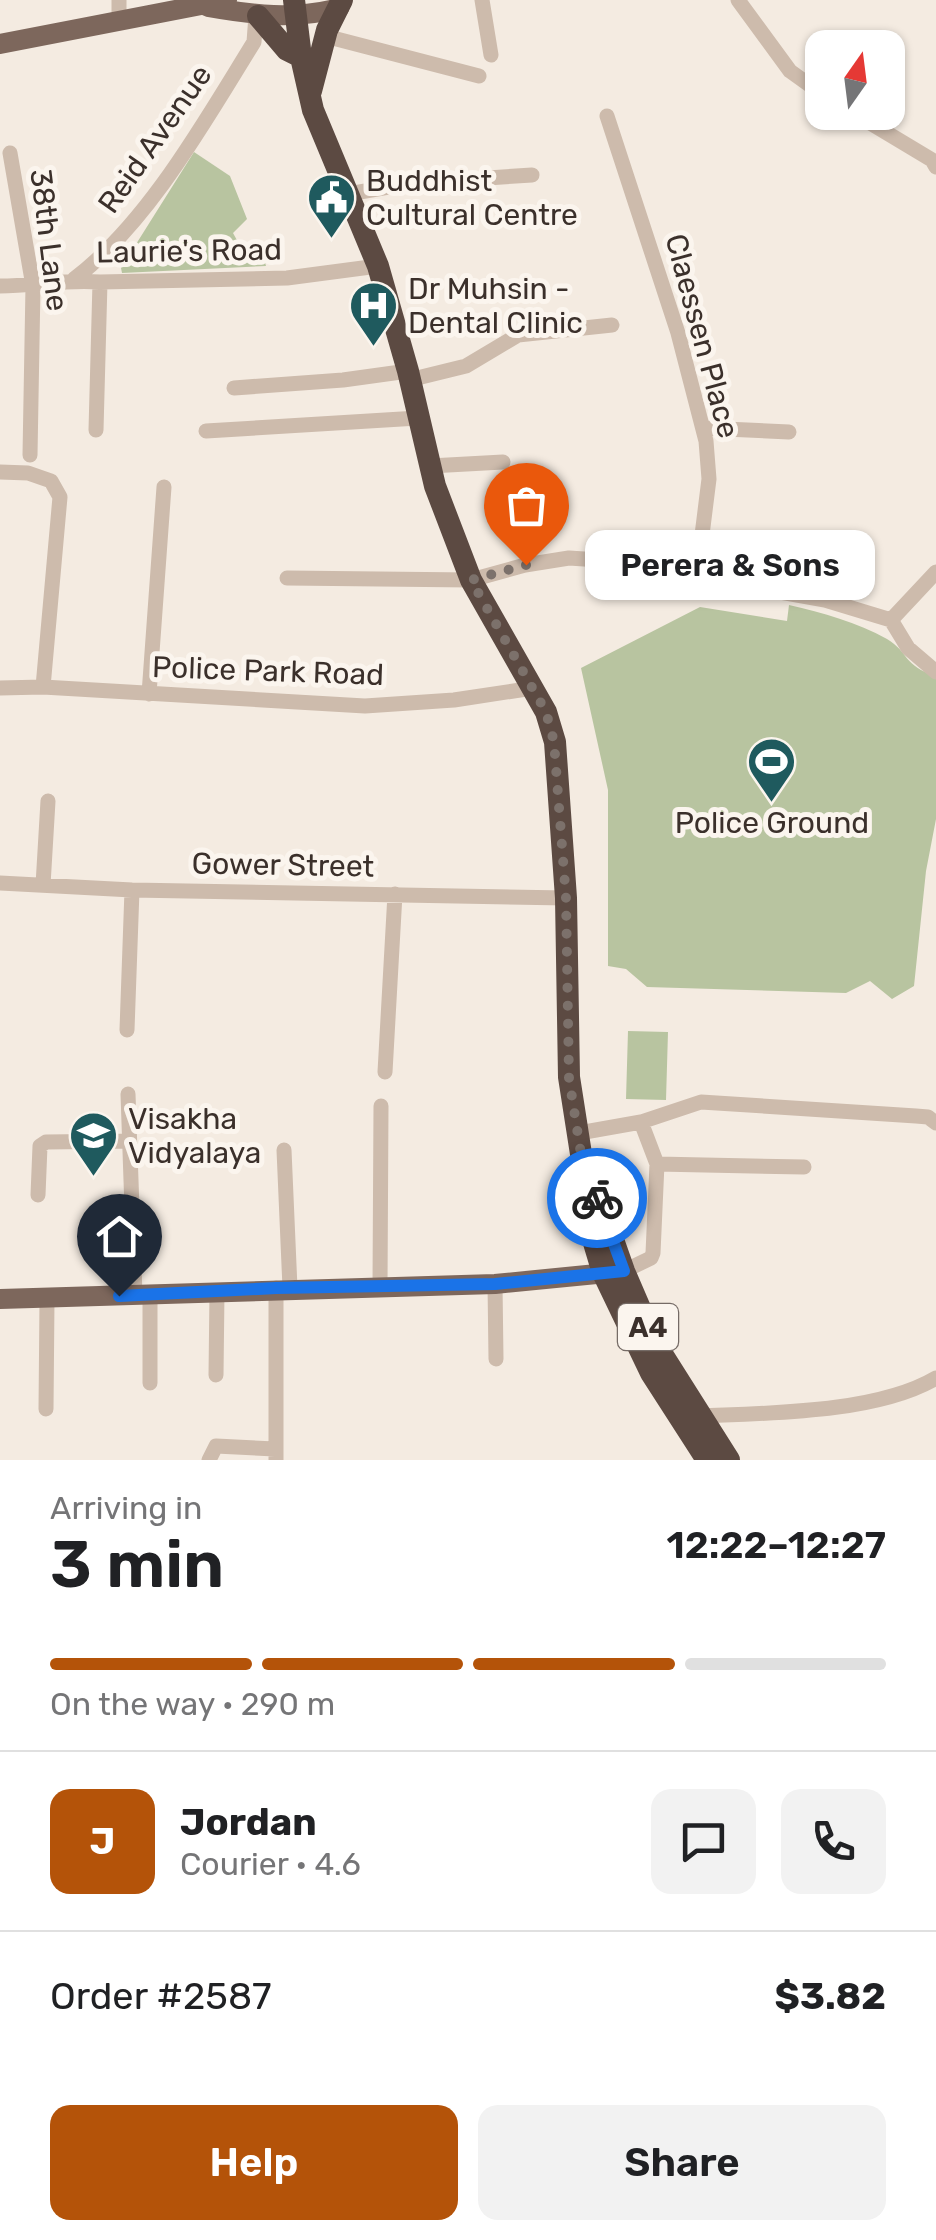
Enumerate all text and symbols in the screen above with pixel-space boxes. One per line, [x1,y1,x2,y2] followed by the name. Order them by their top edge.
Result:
[805,30,905,130] north arrow
[805,30,905,130] map controls
[91,58,219,220] street label: Reid Avenue
[366,163,578,233] place label: Buddhist Cultural Centre
[22,167,76,313] street label: 38th Lane
[305,172,357,240] public building icon: Buddhist Cultural Centre
[657,230,747,442] street label: Claessen Place
[96,231,282,271] street label: Laurie's Road
[408,271,583,341] place label: Dr Muhsin - Dental Clinic
[347,280,399,348] hospital icon: Dr Muhsin - Dental Clinic
[484,463,569,566] pin
[499,478,554,533] icon: bag
[586,530,876,600] callout: Perera & Sons
[620,546,840,584] text: Perera & Sons
[151,649,385,693] street label: Police Park Road
[746,736,798,804] sports icon: Police Ground
[675,805,869,841] place label: Police Ground
[191,845,375,885] street label: Gower Street
[128,1101,261,1171] place label: Visakha Vidyalaya
[67,1110,119,1178] school or university icon: Visakha Vidyalaya
[547,1148,647,1248] courier
[570,1171,625,1226] icon: bike
[77,1194,162,1297] pin
[92,1209,147,1264] icon: home
[618,1304,678,1350] road number: A4
[50,1489,202,1527] text: Arriving in
[666,1522,886,1568] text: 12:22–12:27
[50,1526,224,1603] text: 3 min
[50,1685,335,1723] text: On the way · 290 m
[651,1789,756,1894] button: chat
[781,1789,886,1894] button: phone
[180,1799,317,1845] text: Jordan
[90,1818,115,1864] text: J
[180,1845,361,1883] text: Courier · 4.6
[50,1973,272,2019] text: Order #2587
[775,1973,886,2019] text: $3.82
[50,2105,458,2220] button: Help
[478,2105,886,2220] button: Share

